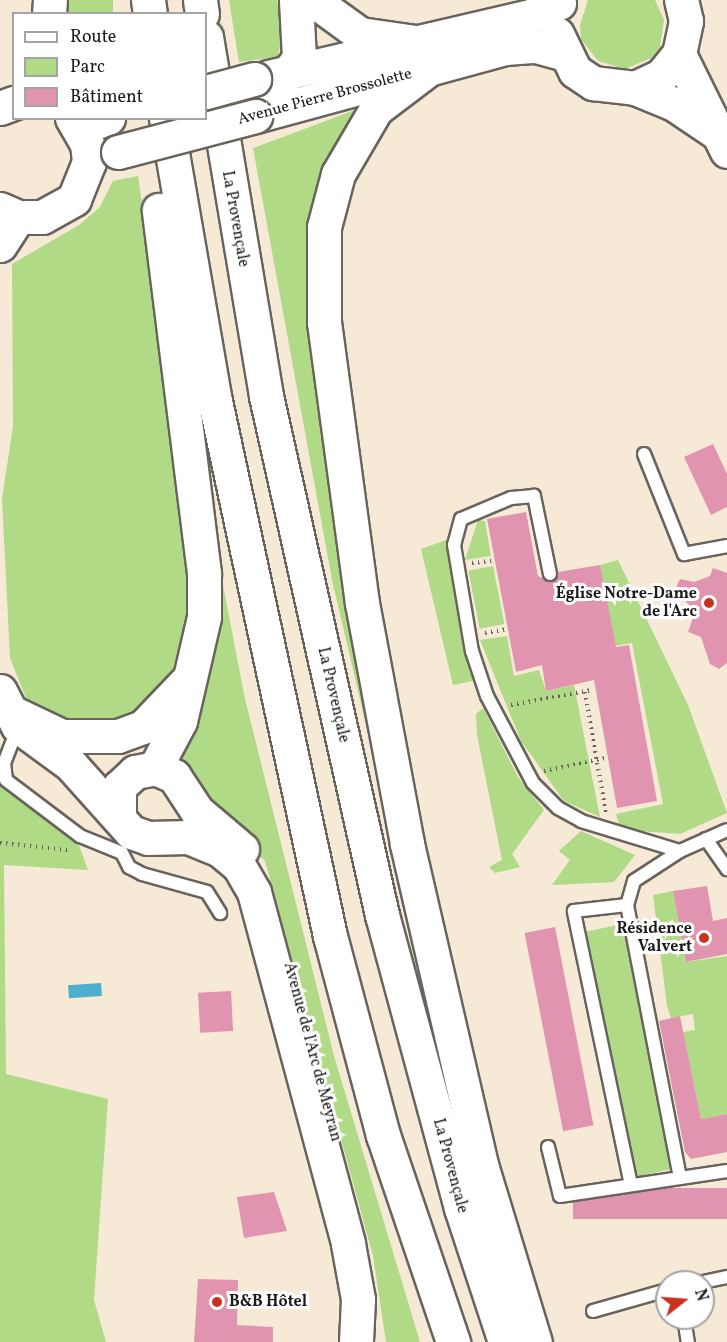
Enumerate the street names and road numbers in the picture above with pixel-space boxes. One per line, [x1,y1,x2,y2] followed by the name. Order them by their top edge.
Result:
[236,64,414,130] street label: Avenue Pierre Brossolette
[217,169,253,269] street label: La Provençale
[313,645,353,745] street label: La Provençale
[279,960,345,1144] street label: Avenue de l'Arc de Meyran
[428,1116,472,1216] street label: La Provençale

